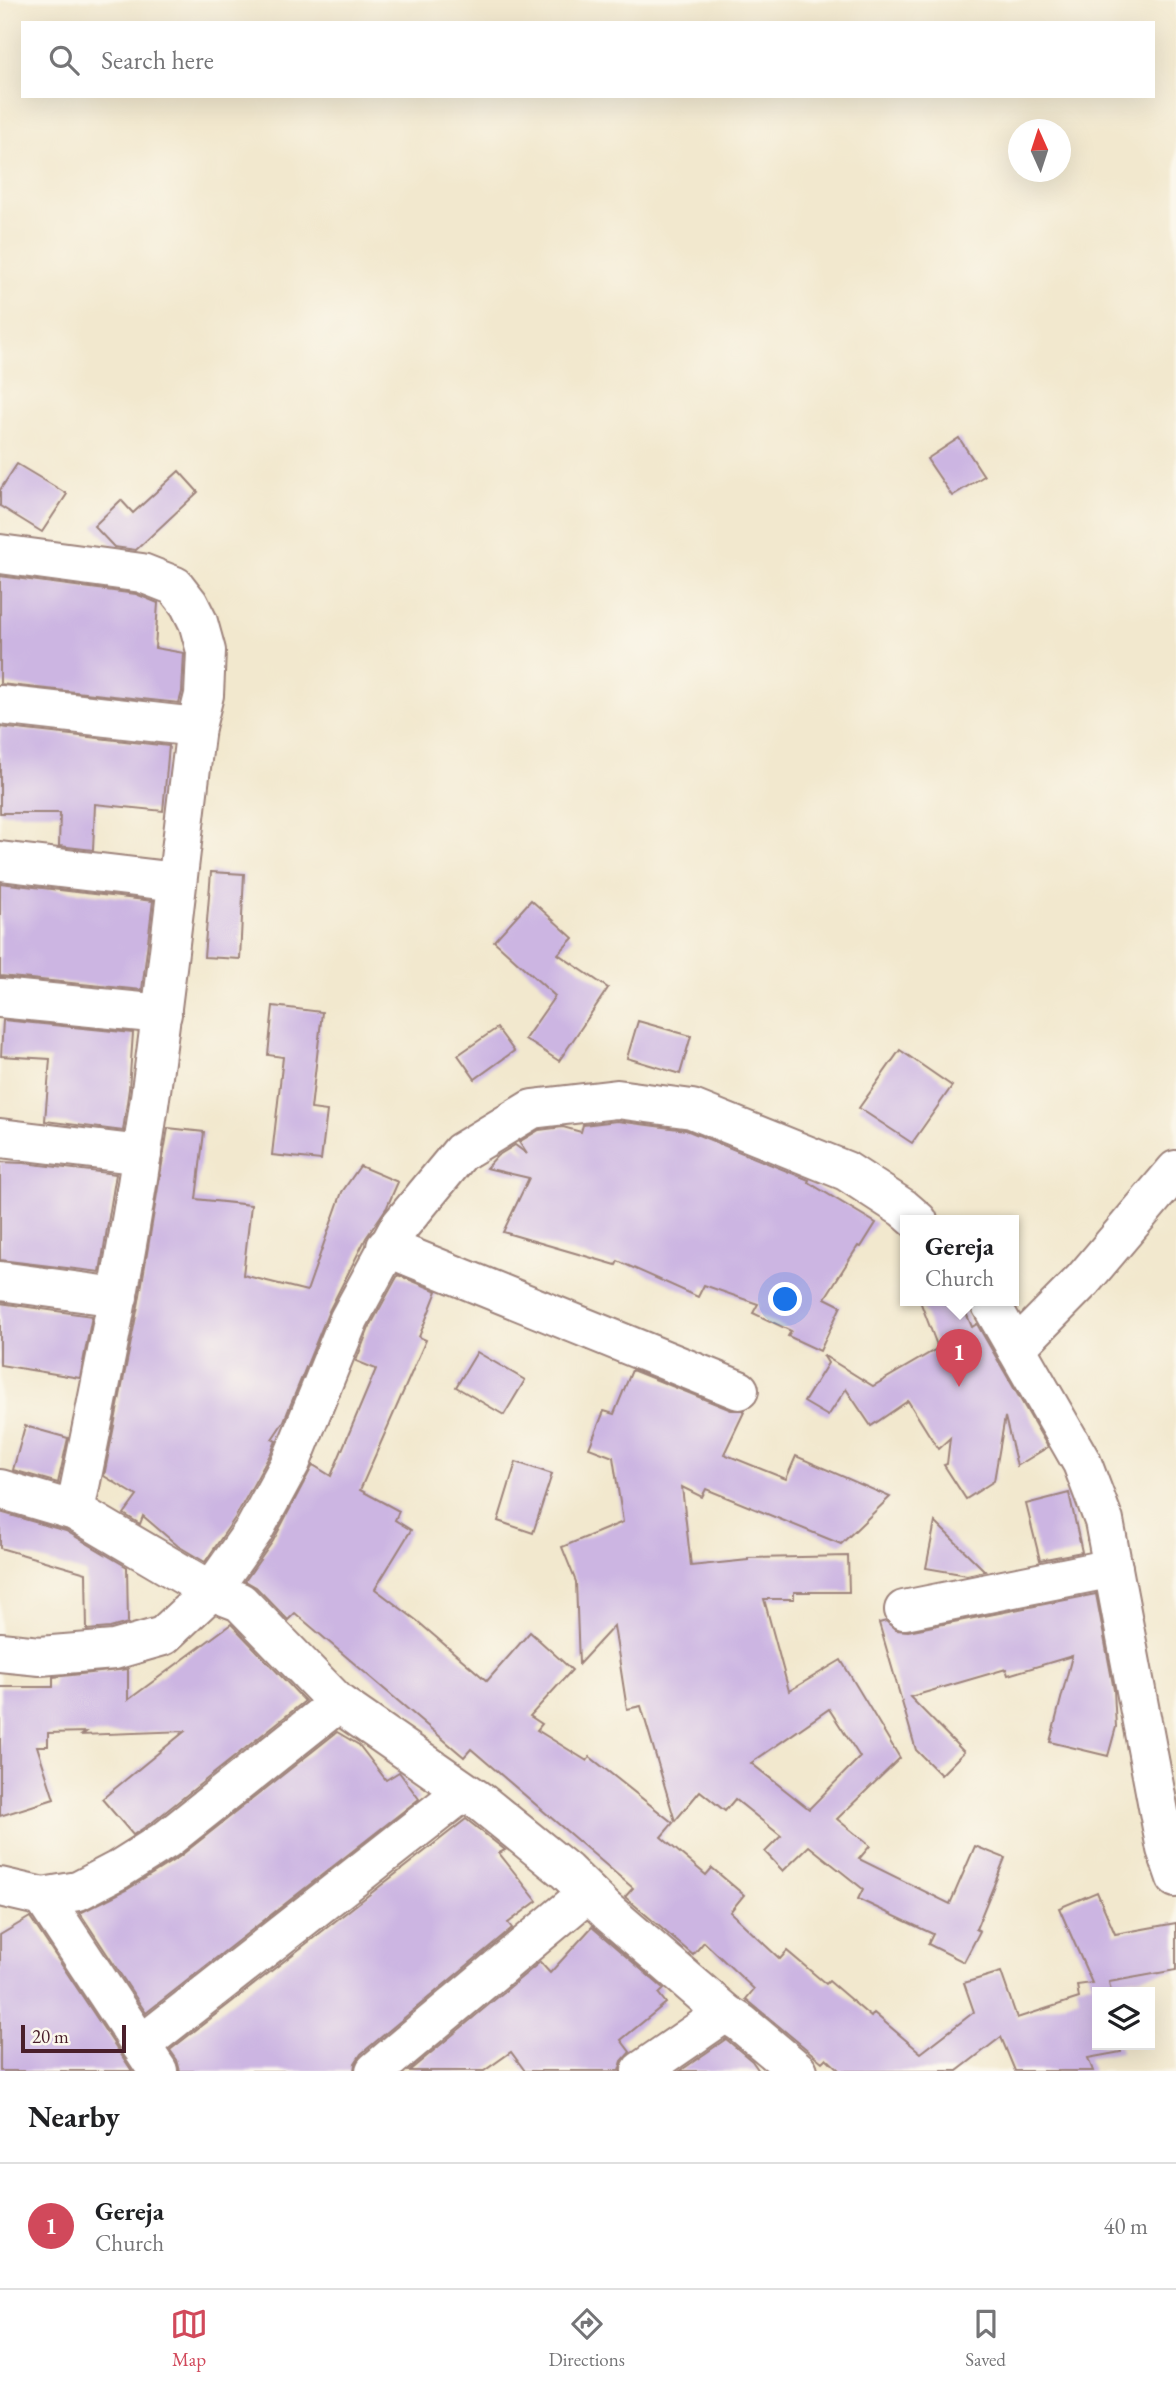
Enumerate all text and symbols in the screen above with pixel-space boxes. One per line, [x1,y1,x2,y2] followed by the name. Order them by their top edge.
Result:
[21,21,1155,98] search box
[45,41,83,79] icon: search
[101,43,214,77] text: Search here
[1008,119,1071,182] north arrow
[900,1215,1019,1306] popup
[925,1229,994,1263] text: Gereja
[925,1263,994,1293] text: Church
[768,1282,802,1316] your location
[936,1329,982,1387] pin: 1
[1092,1987,1155,2050] map controls
[1092,1987,1155,2050] button: layers
[21,2022,126,2054] scale bar
[32,2024,69,2049] text: 20 m
[28,2097,120,2136] text: Nearby
[95,2194,164,2228] text: Gereja
[45,2211,57,2241] text: 1
[1103,2211,1148,2241] text: 40 m
[95,2228,164,2258] text: Church
[170,2305,208,2372] tab: Map
[548,2305,625,2372] tab: Directions
[965,2305,1006,2372] tab: Saved

